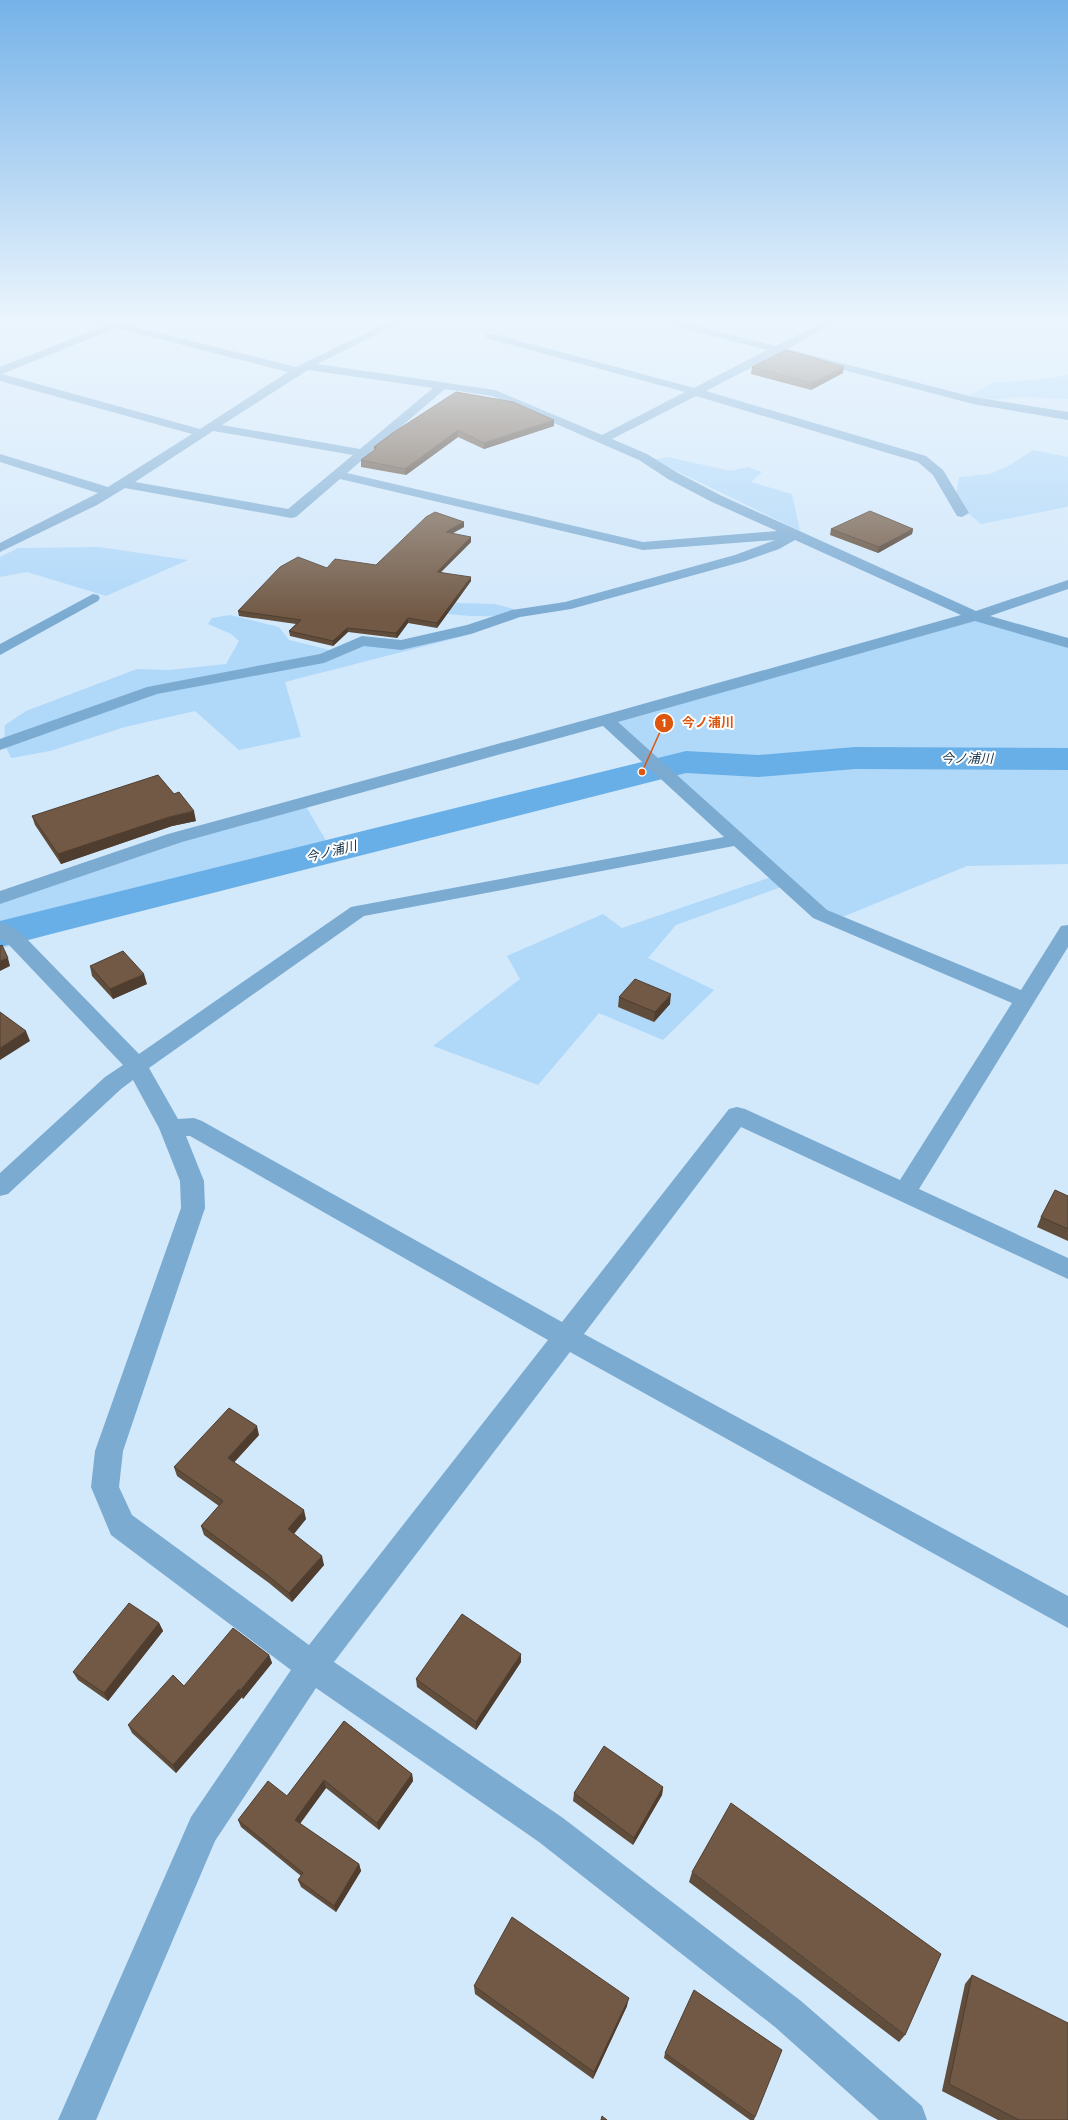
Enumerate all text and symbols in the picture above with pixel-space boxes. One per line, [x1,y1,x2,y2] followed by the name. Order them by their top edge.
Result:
[654,710,742,735] callout: 今ノ浦川
[682,714,734,731] text: 今ノ浦川
[662,715,666,731] text: 1
[941,750,995,767] water label: 今ノ浦川
[304,836,360,866] water label: 今ノ浦川

